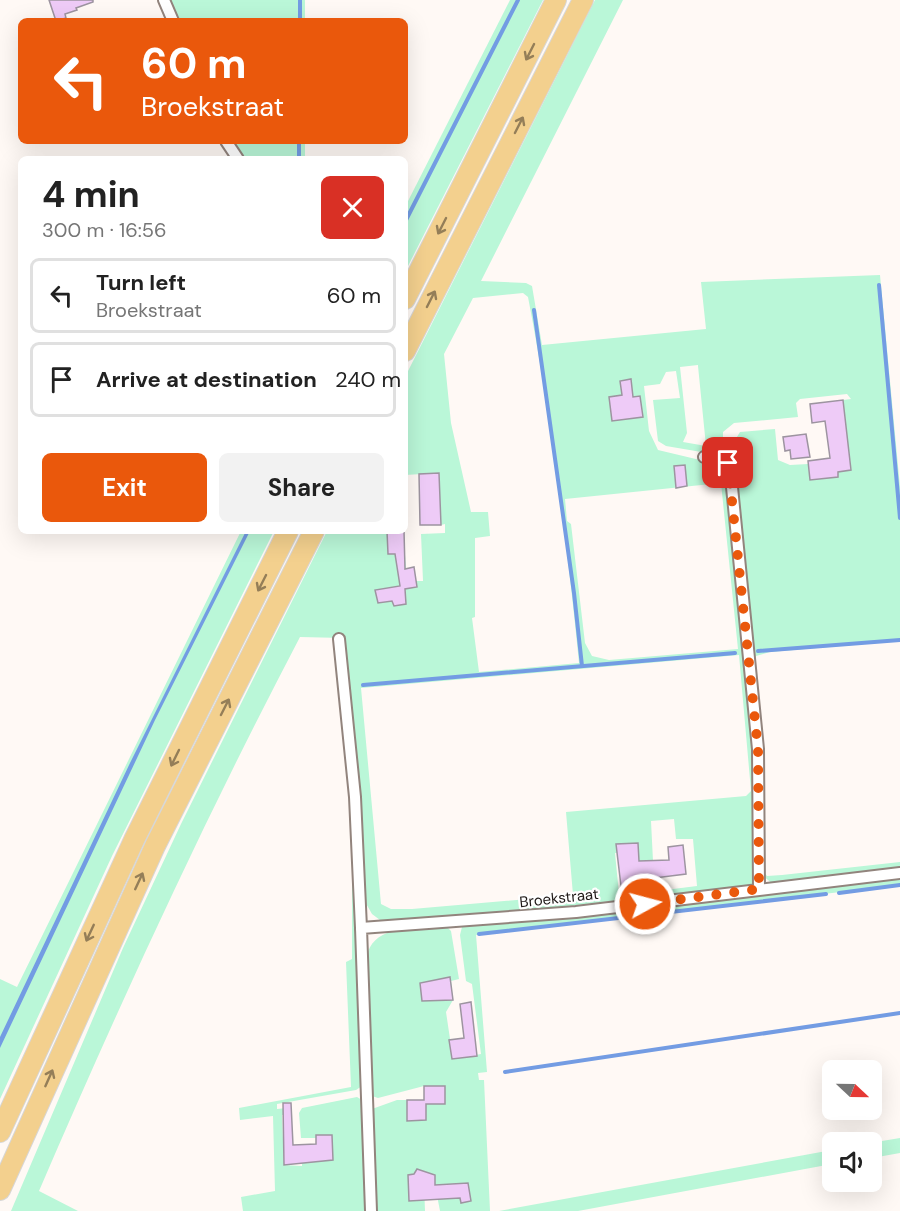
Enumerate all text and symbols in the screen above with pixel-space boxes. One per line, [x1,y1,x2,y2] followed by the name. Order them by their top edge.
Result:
[141,36,247,91] text: 60 m
[42,42,120,120] icon: left
[524,43,535,61] one-way arrow
[141,89,284,124] text: Broekstraat
[514,117,526,135] one-way arrow
[42,171,140,218] text: 4 min
[321,176,384,239] button: close
[42,217,167,243] text: 300 m · 16:56
[435,217,447,235] one-way arrow
[96,268,186,297] text: Turn left
[45,279,78,312] icon: left
[327,281,381,310] text: 60 m
[426,291,438,309] one-way arrow
[96,297,202,323] text: Broekstraat
[45,363,78,396] icon: arrive
[96,365,317,394] text: Arrive at destination
[335,365,401,394] text: 240 m
[702,437,753,488] pin
[711,446,744,479] icon: arrive
[42,453,207,522] button: Exit
[219,453,384,522] button: Share
[255,574,267,592] one-way arrow
[220,698,232,716] one-way arrow
[168,748,180,766] one-way arrow
[613,872,677,936] position arrow
[134,873,145,891] one-way arrow
[518,884,600,912] street label: Broekstraat
[84,924,96,942] one-way arrow
[822,1060,882,1120] north arrow
[822,1060,882,1192] map controls
[44,1069,55,1087] one-way arrow
[822,1132,882,1192] button: sound

